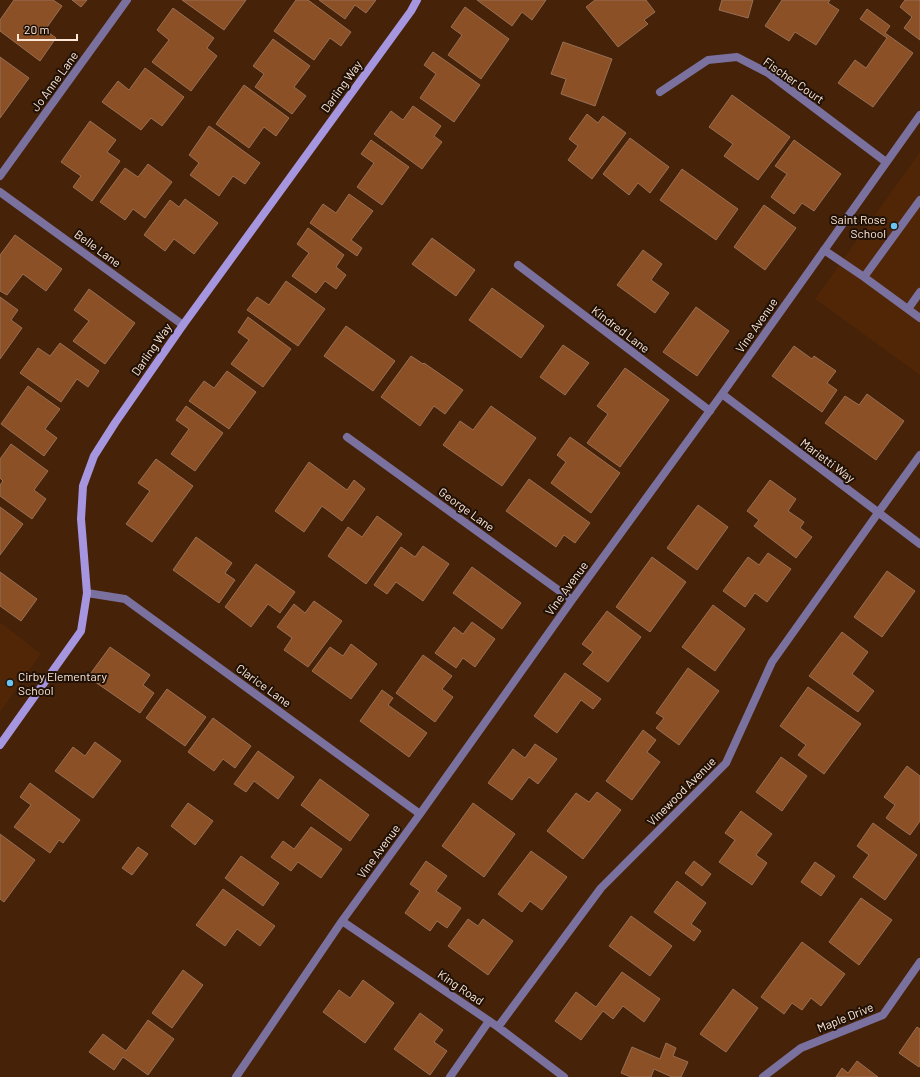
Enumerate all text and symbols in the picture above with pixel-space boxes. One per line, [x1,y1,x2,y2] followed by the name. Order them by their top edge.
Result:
[18,16,77,42] scale bar
[24,22,50,36] text: 20 m
[28,48,80,114] street label: Jo Anne Lane
[761,54,827,106] street label: Fischer Court
[318,57,365,115] street label: Darling Way
[831,212,886,240] place label: Saint Rose School
[889,221,899,231] marker: Saint Rose School
[72,226,124,270] street label: Belle Lane
[732,295,780,355] street label: Vine Avenue
[589,303,653,355] street label: Kindred Lane
[128,320,174,378] street label: Darling Way
[798,435,858,485] street label: Marietti Way
[436,484,498,534] street label: George Lane
[542,558,590,618] street label: Vine Avenue
[234,660,294,710] street label: Clarice Lane
[18,669,107,697] place label: Cirby Elementary School
[5,678,15,688] marker: Cirby Elementary School
[644,754,718,828] street label: Vinewood Avenue
[354,821,402,881] street label: Vine Avenue
[435,967,487,1007] street label: King Road
[815,999,875,1035] street label: Maple Drive

